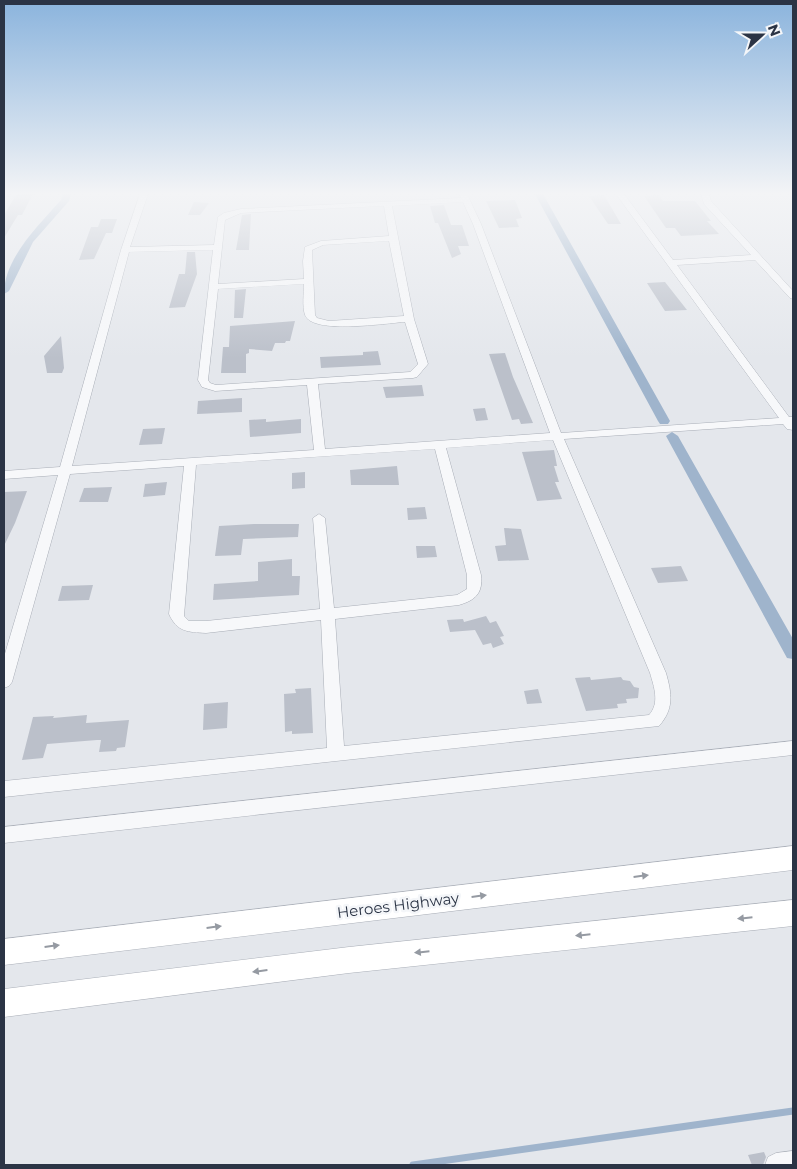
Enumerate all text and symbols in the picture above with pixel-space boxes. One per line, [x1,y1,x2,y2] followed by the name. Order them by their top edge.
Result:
[737,10,787,60] north arrow
[764,22,785,39] text: N
[633,872,649,880] one-way arrow
[336,888,461,922] street label: Heroes Highway
[471,892,487,900] one-way arrow
[736,914,752,922] one-way arrow
[206,923,222,931] one-way arrow
[575,931,591,939] one-way arrow
[44,942,60,950] one-way arrow
[413,948,429,956] one-way arrow
[252,967,268,975] one-way arrow

